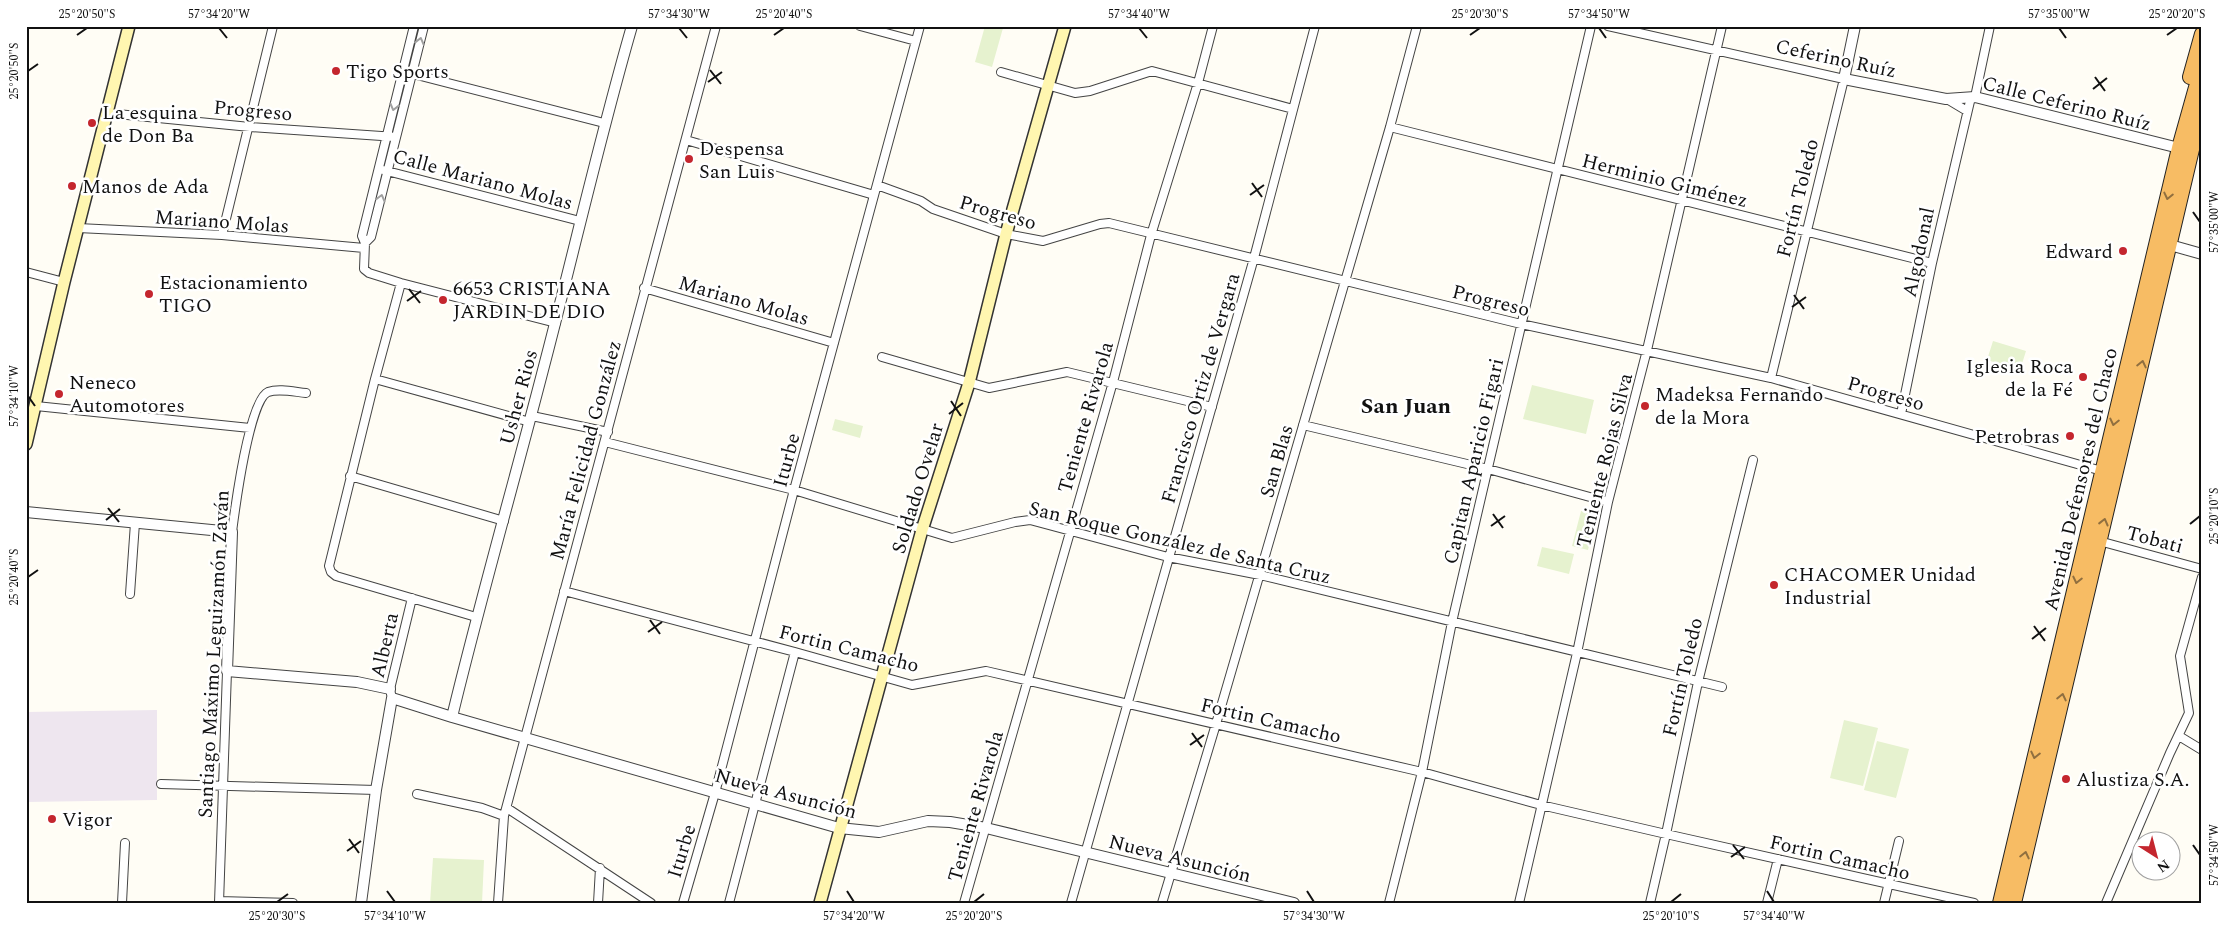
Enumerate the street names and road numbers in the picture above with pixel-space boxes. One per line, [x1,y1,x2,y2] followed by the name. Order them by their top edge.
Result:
[1773,32,1899,86] street label: Ceferino Ruíz
[1979,68,2154,139] street label: Calle Ceferino Ruíz
[212,93,294,129] street label: Progreso
[1769,136,1827,261] street label: Fortín Toledo
[389,141,576,218] street label: Calle Mariano Molas
[1579,146,1751,216] street label: Herminio Giménez
[956,188,1040,238] street label: Progreso
[154,202,290,242] street label: Mariano Molas
[1895,204,1943,300] street label: Algodonal
[675,268,813,334] street label: Mariano Molas
[1154,269,1248,507] street label: Francisco Ortiz de Vergara
[1449,277,1533,325] street label: Progreso
[542,337,630,564] street label: María Felicidad González
[1050,338,1122,497] street label: Teniente Rivarola
[2036,345,2126,614] street label: Avenida Defensores del Chaco
[492,346,546,448] street label: Usher Rios
[1436,355,1512,567] street label: Capitan Aparicio Figari
[1844,369,1928,419] street label: Progreso
[1569,370,1641,551] street label: Teniente Rojas Silva
[884,419,952,557] street label: Soldado Ovelar
[1252,421,1302,501] street label: San Blas
[765,430,809,491] street label: Iturbe
[190,489,238,819] street label: Santiago Máximo Leguizamón Zaván
[1026,494,1334,592] street label: San Roque González de Santa Cruz
[2123,518,2186,562] street label: Tobati
[363,609,407,681] street label: Alberta
[1655,615,1711,740] street label: Fortín Toledo
[775,617,922,681] street label: Fortin Camacho
[1197,690,1344,752] street label: Fortin Camacho
[940,727,1012,886] street label: Teniente Rivarola
[711,761,860,827] street label: Nueva Asunción
[660,821,704,882] street label: Iturbe
[1105,827,1254,891] street label: Nueva Asunción
[1766,827,1913,889] street label: Fortin Camacho

